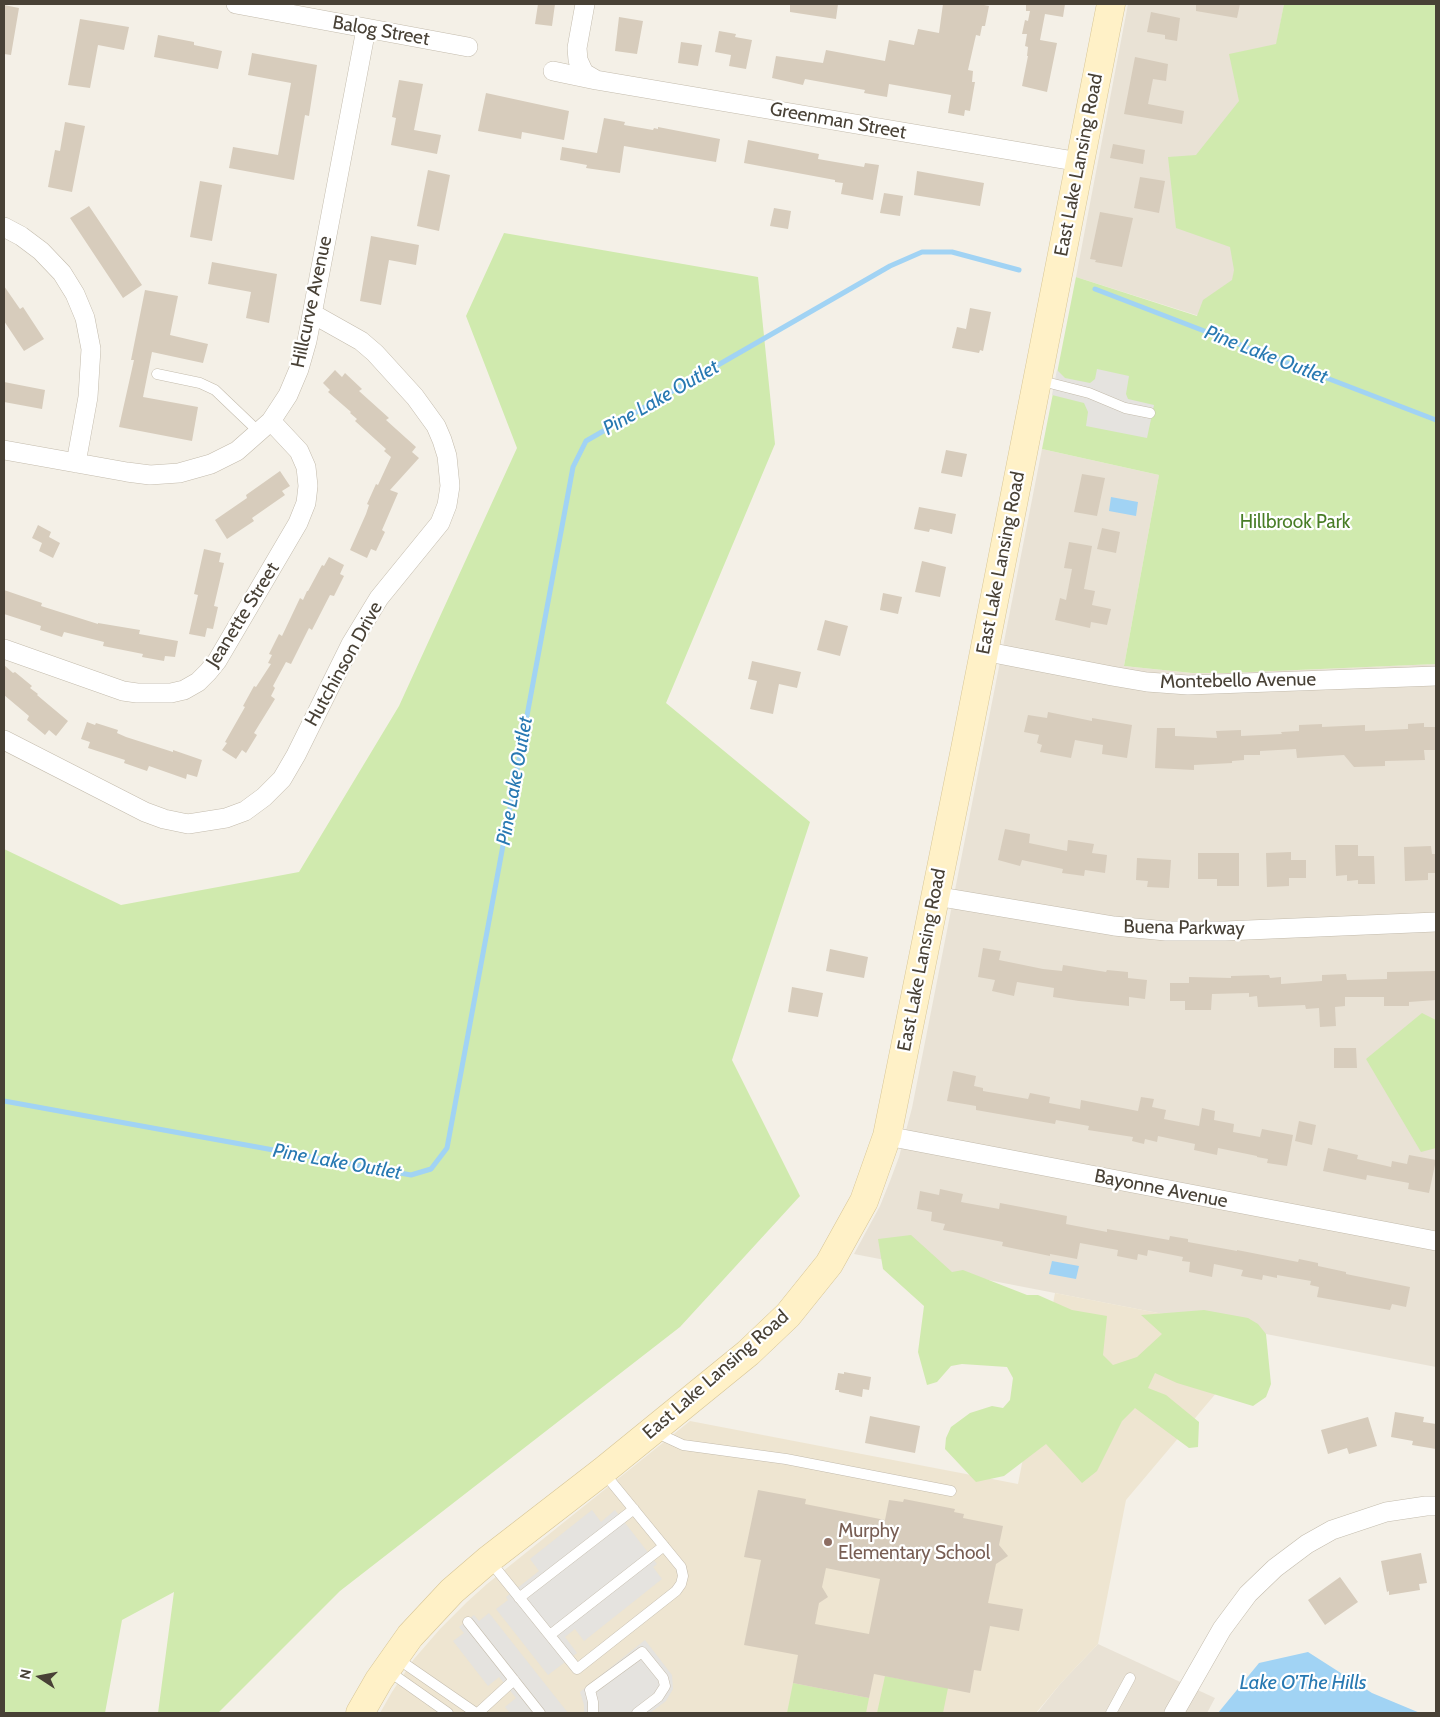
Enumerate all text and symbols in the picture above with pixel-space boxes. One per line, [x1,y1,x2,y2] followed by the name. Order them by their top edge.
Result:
[331,11,431,51] street label: Balog Street
[1050,72,1108,258] street label: East Lake Lansing Road
[768,98,908,144] street label: Greenman Street
[287,234,337,370] street label: Hillcurve Avenue
[1201,321,1331,389] water label: Pine Lake Outlet
[599,355,723,441] water label: Pine Lake Outlet
[972,470,1030,656] street label: East Lake Lansing Road
[1240,511,1350,533] park label: Hillbrook Park
[202,558,284,672] street label: Jeanette Street
[300,598,388,730] street label: Hutchinson Drive
[1160,668,1316,694] street label: Montebello Avenue
[492,715,538,847] water label: Pine Lake Outlet
[893,867,951,1053] street label: East Lake Lansing Road
[1123,916,1245,940] street label: Buena Parkway
[271,1139,403,1185] water label: Pine Lake Outlet
[1092,1165,1230,1213] street label: Bayonne Avenue
[638,1305,794,1445] street label: East Lake Lansing Road
[838,1520,990,1564] place label: Murphy Elementary School
[822,1536,834,1548] marker: Murphy Elementary School
[15,1652,65,1702] north arrow
[15,1668,35,1681] text: N
[1239,1671,1367,1695] water label: Lake O'The Hills

